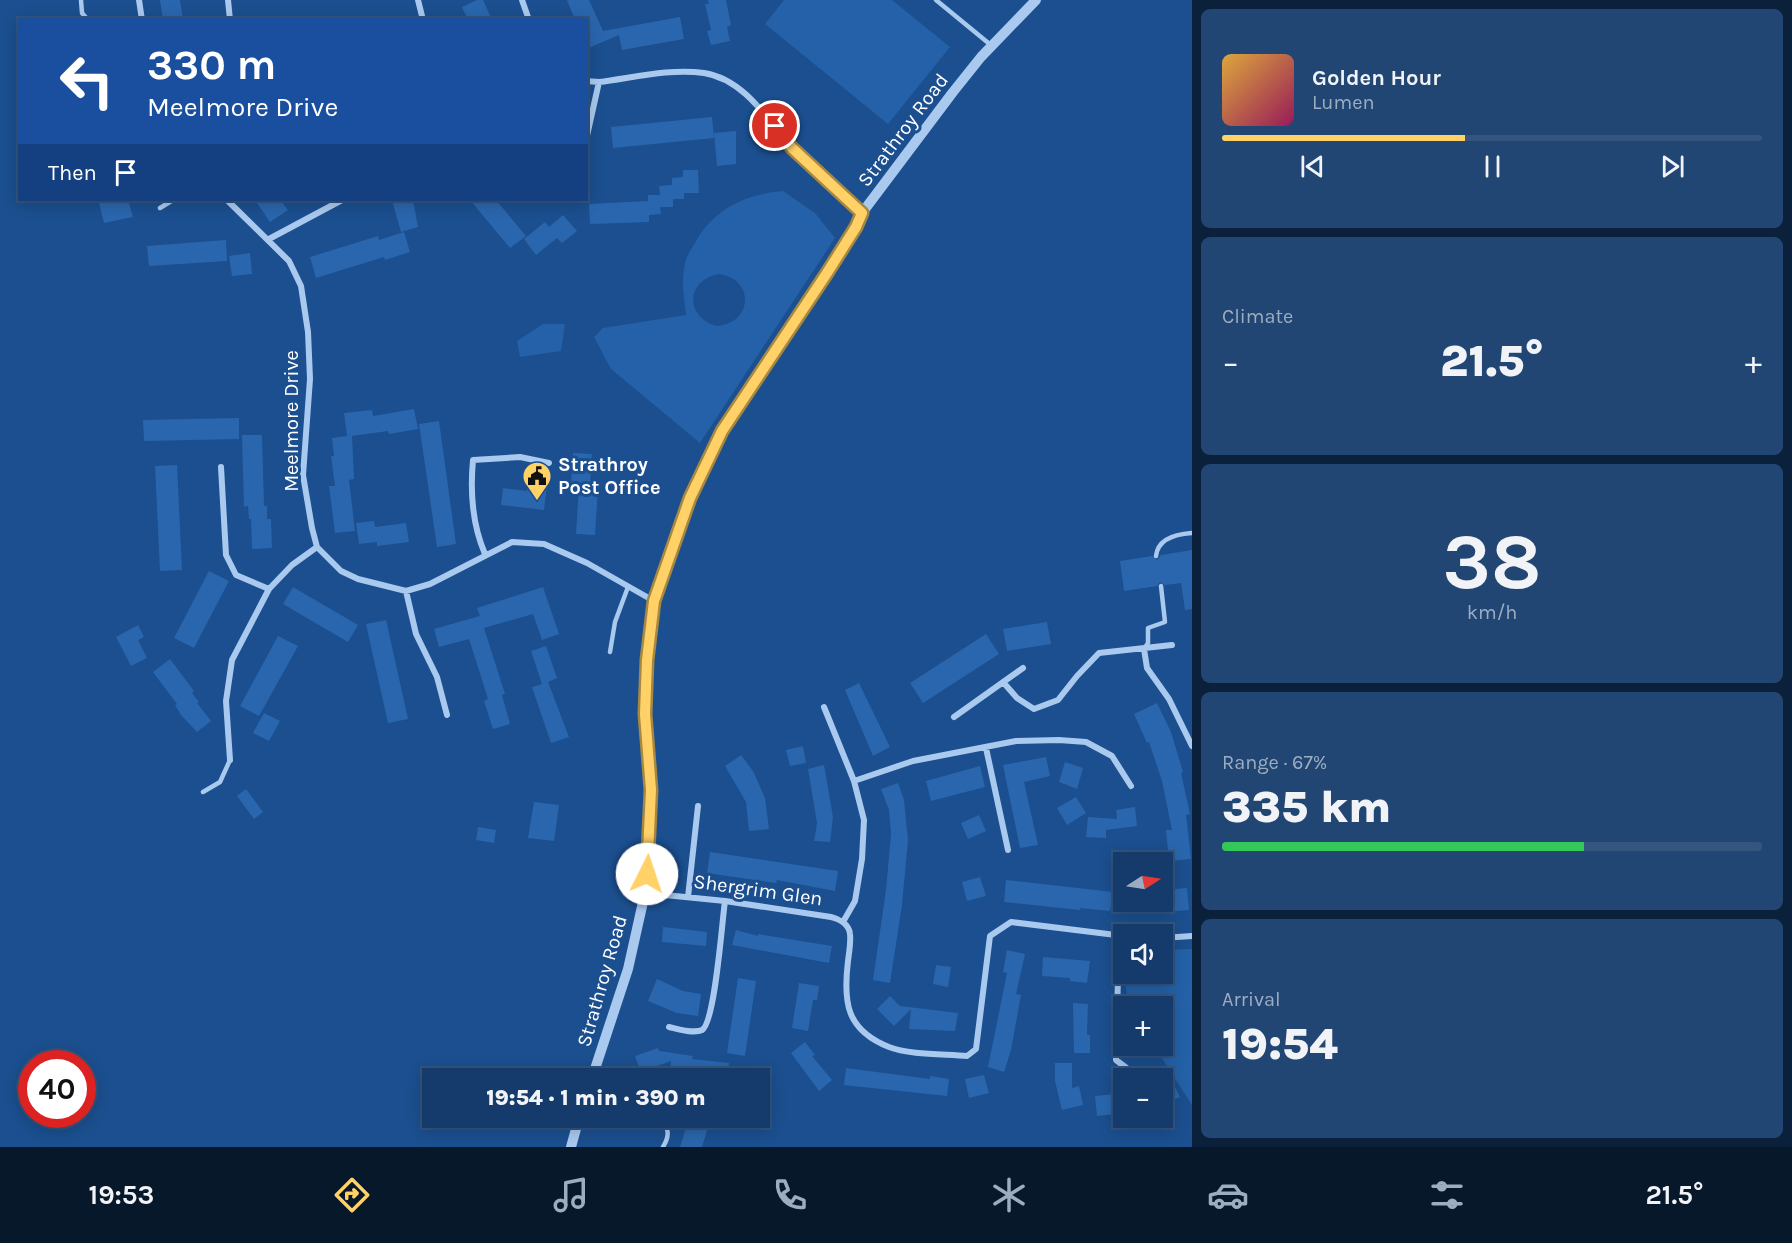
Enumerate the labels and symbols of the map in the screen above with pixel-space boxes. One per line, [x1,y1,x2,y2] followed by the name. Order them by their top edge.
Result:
[853,69,953,191] street label: Strathroy Road
[749,100,800,151] pin
[280,350,303,492] street label: Meelmore Drive
[558,453,661,499] place label: Strathroy Post Office
[521,460,553,502] public building icon: Strathroy Post Office
[615,842,679,906] position arrow
[1113,852,1173,912] north arrow
[692,870,824,910] street label: Shergrim Glen
[572,913,632,1049] street label: Strathroy Road
[18,1050,96,1128] speed limit sign: 40

